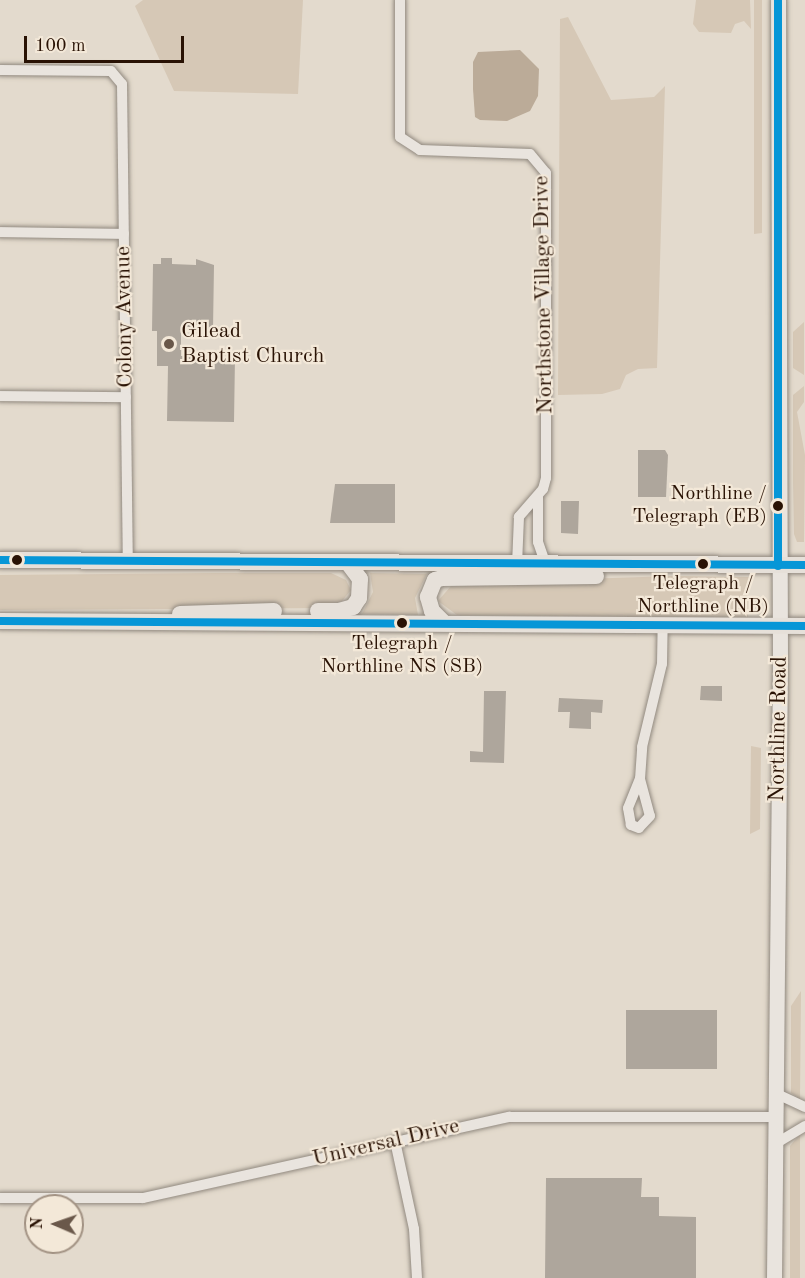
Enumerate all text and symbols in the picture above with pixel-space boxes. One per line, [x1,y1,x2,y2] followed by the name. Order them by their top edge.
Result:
[27,24,188,62] scale bar
[35,37,86,55] text: 100 m
[529,176,559,414] street label: Northstone Village Drive
[111,246,139,388] street label: Colony Avenue
[181,318,325,370] place label: Gilead Baptist Church
[162,337,176,351] marker: Gilead Baptist Church
[632,482,767,529] place label: Northline / Telegraph (EB)
[772,500,784,512] marker: Northline / Telegraph (EB)
[11,554,23,566] unlabelled marker
[697,558,709,570] marker: Telegraph / Northline (NB)
[637,573,769,620] place label: Telegraph / Northline (NB)
[396,617,408,629] marker: Telegraph / Northline NS (SB)
[321,632,483,679] place label: Telegraph / Northline NS (SB)
[765,656,793,802] street label: Northline Road
[310,1113,462,1173] street label: Universal Drive
[24,1194,84,1254] north arrow
[30,1217,46,1230] text: N

